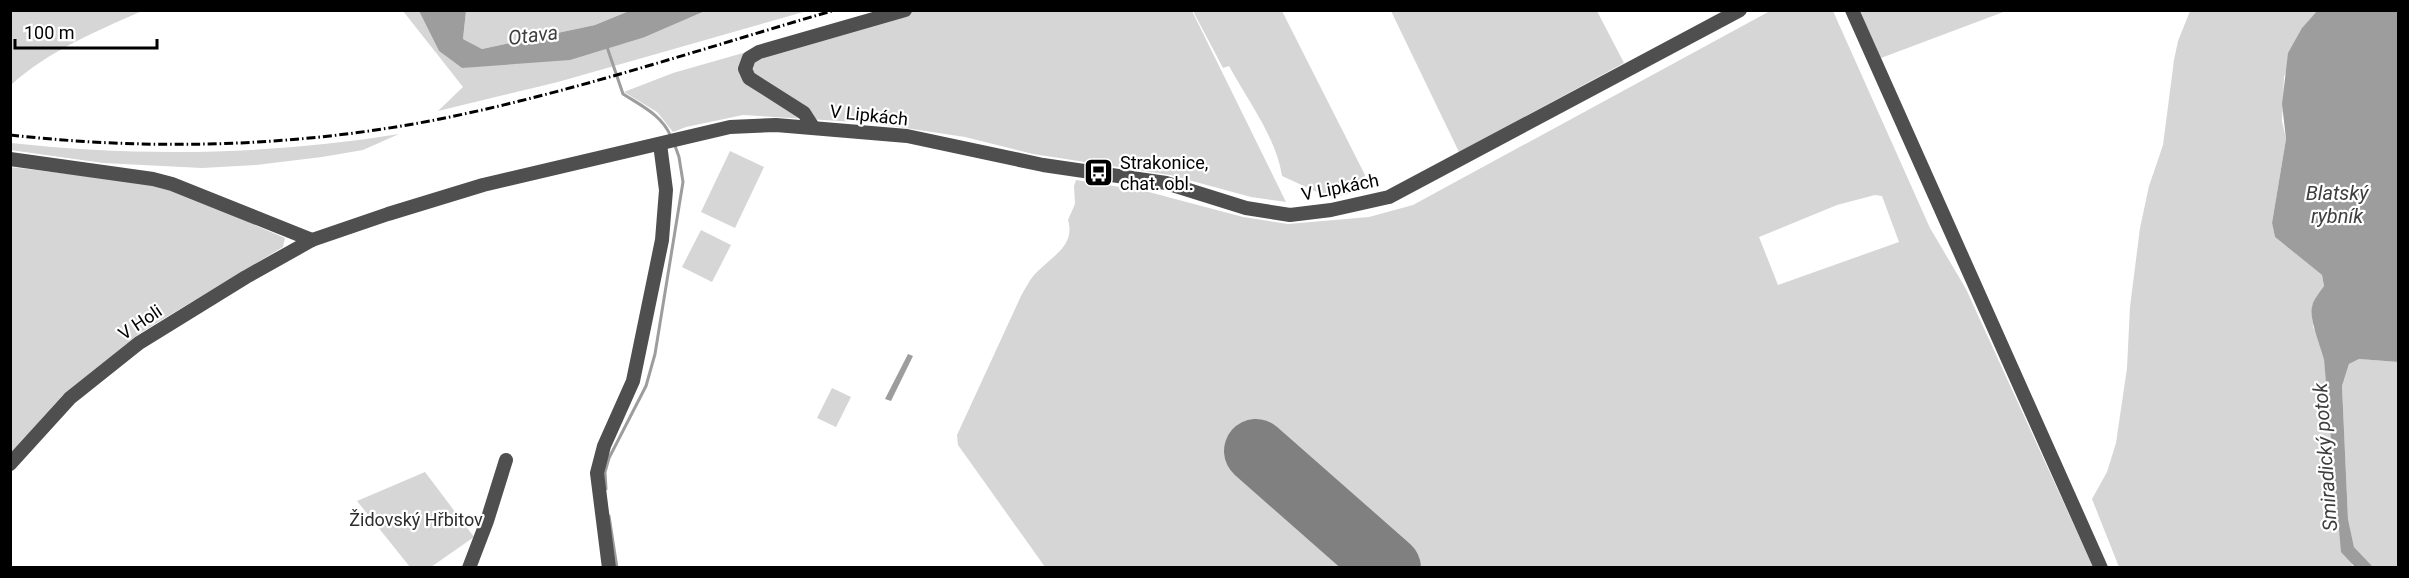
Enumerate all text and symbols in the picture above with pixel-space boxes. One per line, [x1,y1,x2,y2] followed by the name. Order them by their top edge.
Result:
[15,12,158,50] scale bar
[507,20,559,50] water label: Otava
[24,22,75,43] text: 100 m
[829,100,909,130] street label: V Lipkách
[1120,152,1208,194] place label: Strakonice, chat. obl.
[1083,156,1115,188] bus stop icon: Strakonice, chat. obl.
[1300,169,1380,205] street label: V Lipkách
[2306,181,2369,228] water label: Blatský rybník
[114,300,166,344] street label: V Holi
[2308,381,2342,532] water label: Smiradický potok
[349,509,483,530] park label: Židovský Hřbitov

